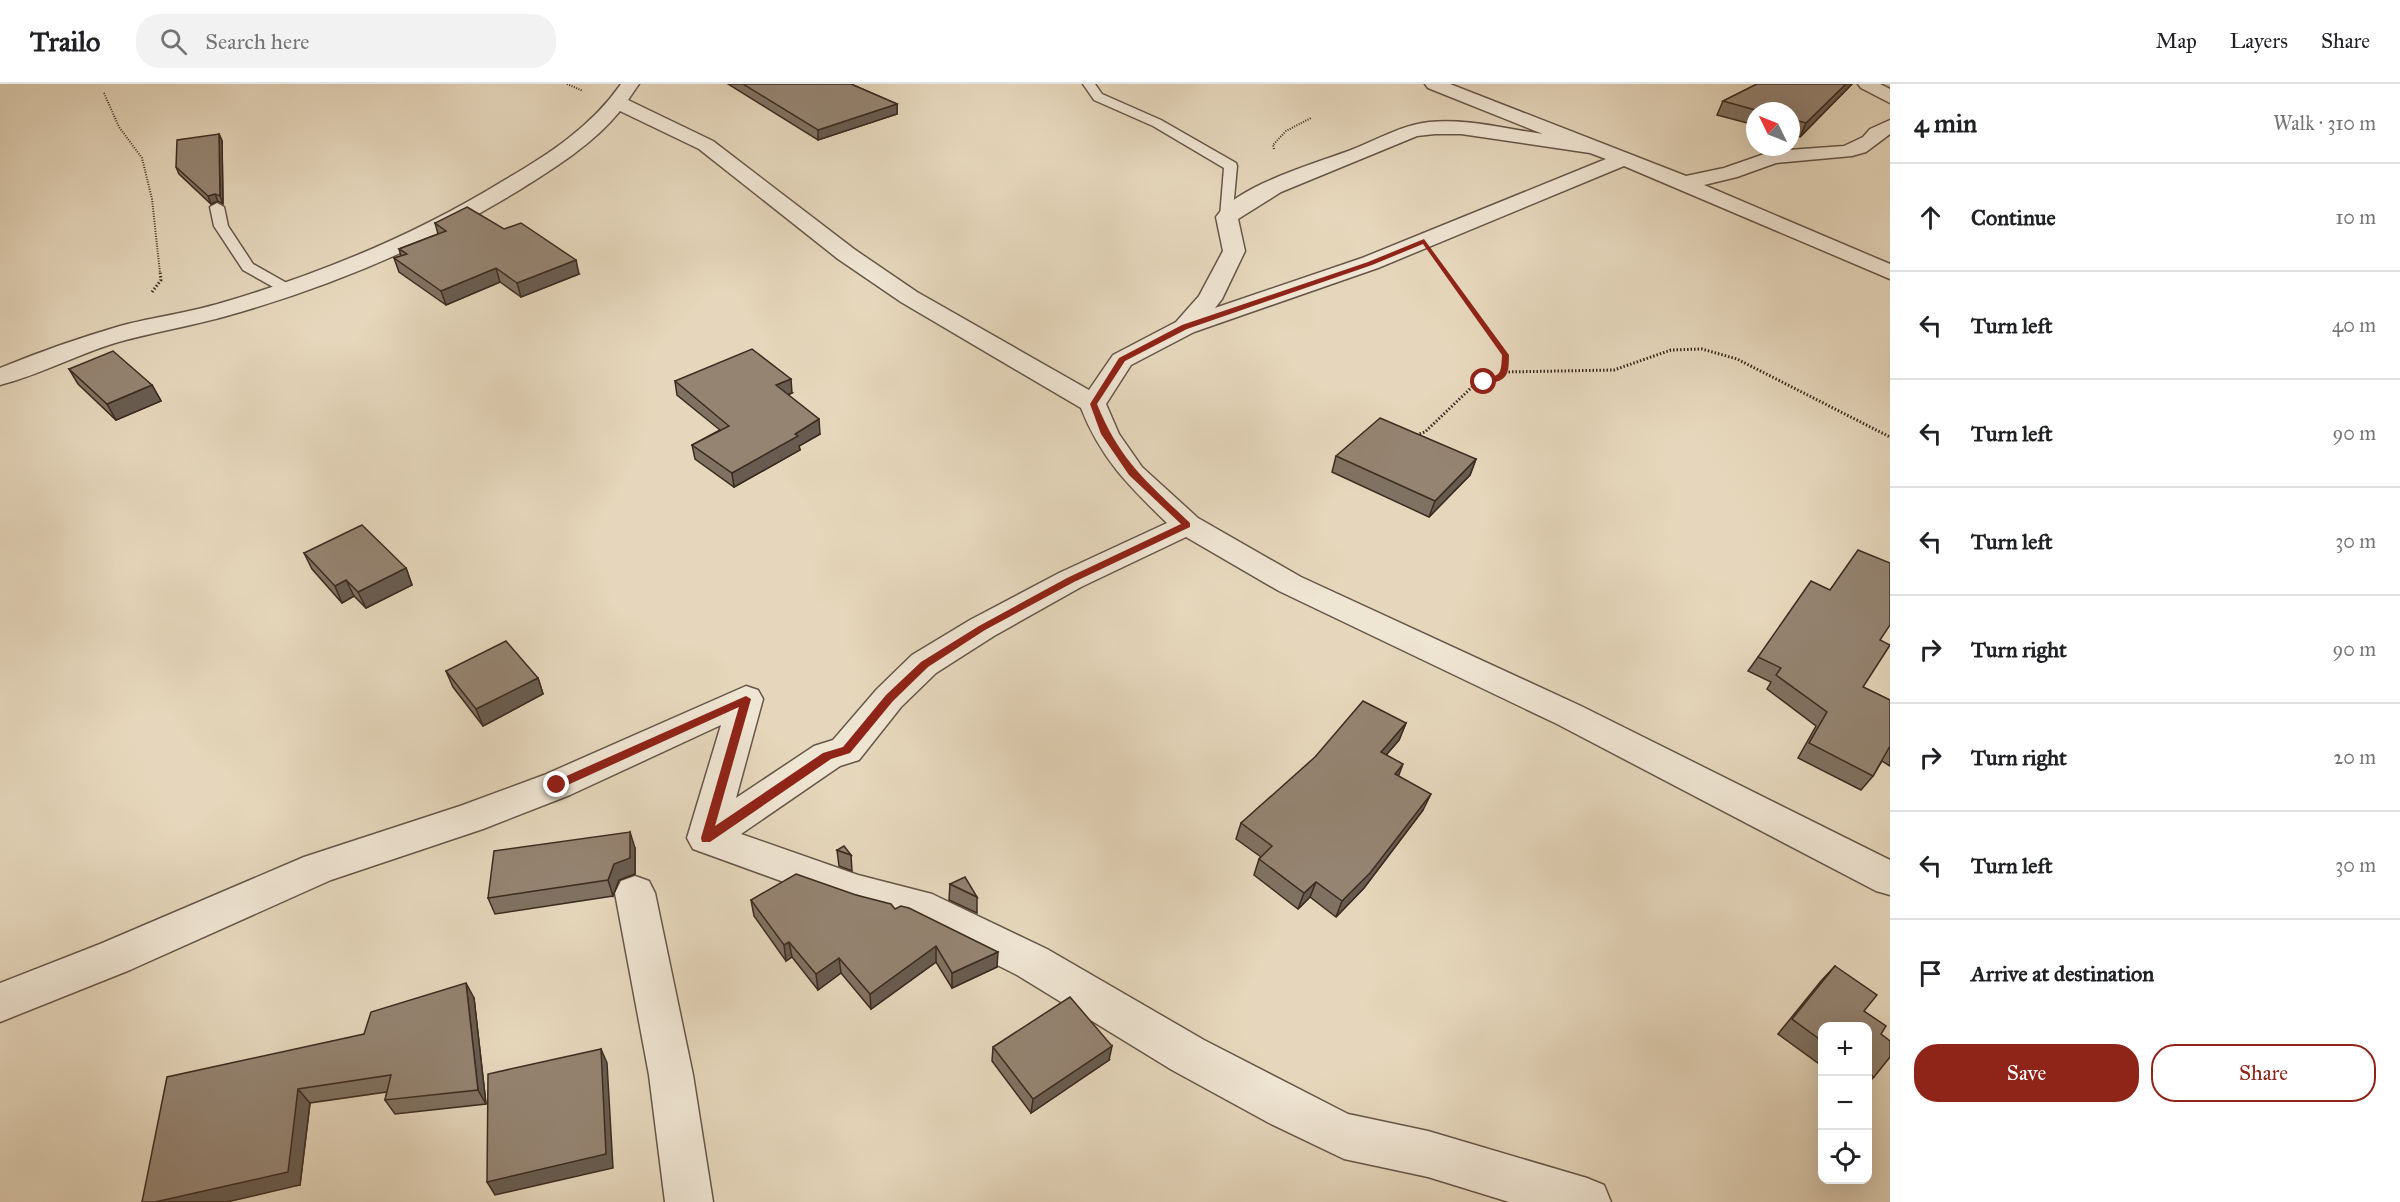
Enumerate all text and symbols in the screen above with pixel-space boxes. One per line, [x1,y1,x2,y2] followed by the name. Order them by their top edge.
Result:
[136,14,556,68] search box
[30,24,100,59] text: Trailo
[157,25,190,58] icon: search
[205,28,309,55] text: Search here
[2156,28,2197,54] text: Map
[2230,28,2288,54] text: Layers
[2321,28,2370,54] text: Share
[1746,102,1800,156] north arrow
[1914,107,1977,139] text: 4 min
[2273,111,2376,135] text: Walk · 310 m
[1914,201,1947,234] icon: ahead
[1971,204,2056,231] text: Continue
[2335,205,2376,229] text: 10 m
[1914,309,1947,342] icon: left
[1971,312,2053,339] text: Turn left
[2332,313,2376,337] text: 40 m
[1470,368,1496,394] route start
[1914,417,1947,450] icon: left
[1971,420,2053,447] text: Turn left
[2333,421,2376,445] text: 90 m
[1914,525,1947,558] icon: left
[1971,528,2053,555] text: Turn left
[2335,529,2376,553] text: 30 m
[1914,633,1947,666] icon: right
[1971,636,2067,663] text: Turn right
[2333,637,2376,661] text: 90 m
[1914,741,1947,774] icon: right
[1971,744,2067,771] text: Turn right
[2333,745,2376,769] text: 20 m
[543,771,569,797] route end
[1914,849,1947,882] icon: left
[1971,852,2053,879] text: Turn left
[2335,853,2376,877] text: 30 m
[1914,957,1947,990] icon: arrive
[1971,960,2154,987] text: Arrive at destination
[1818,1022,1872,1184] map controls
[1818,1022,1872,1076] button: +
[1914,1044,2139,1102] button: Save
[2151,1044,2376,1102] button: Share
[1818,1076,1872,1130] button: −
[1818,1130,1872,1184] button: locate

